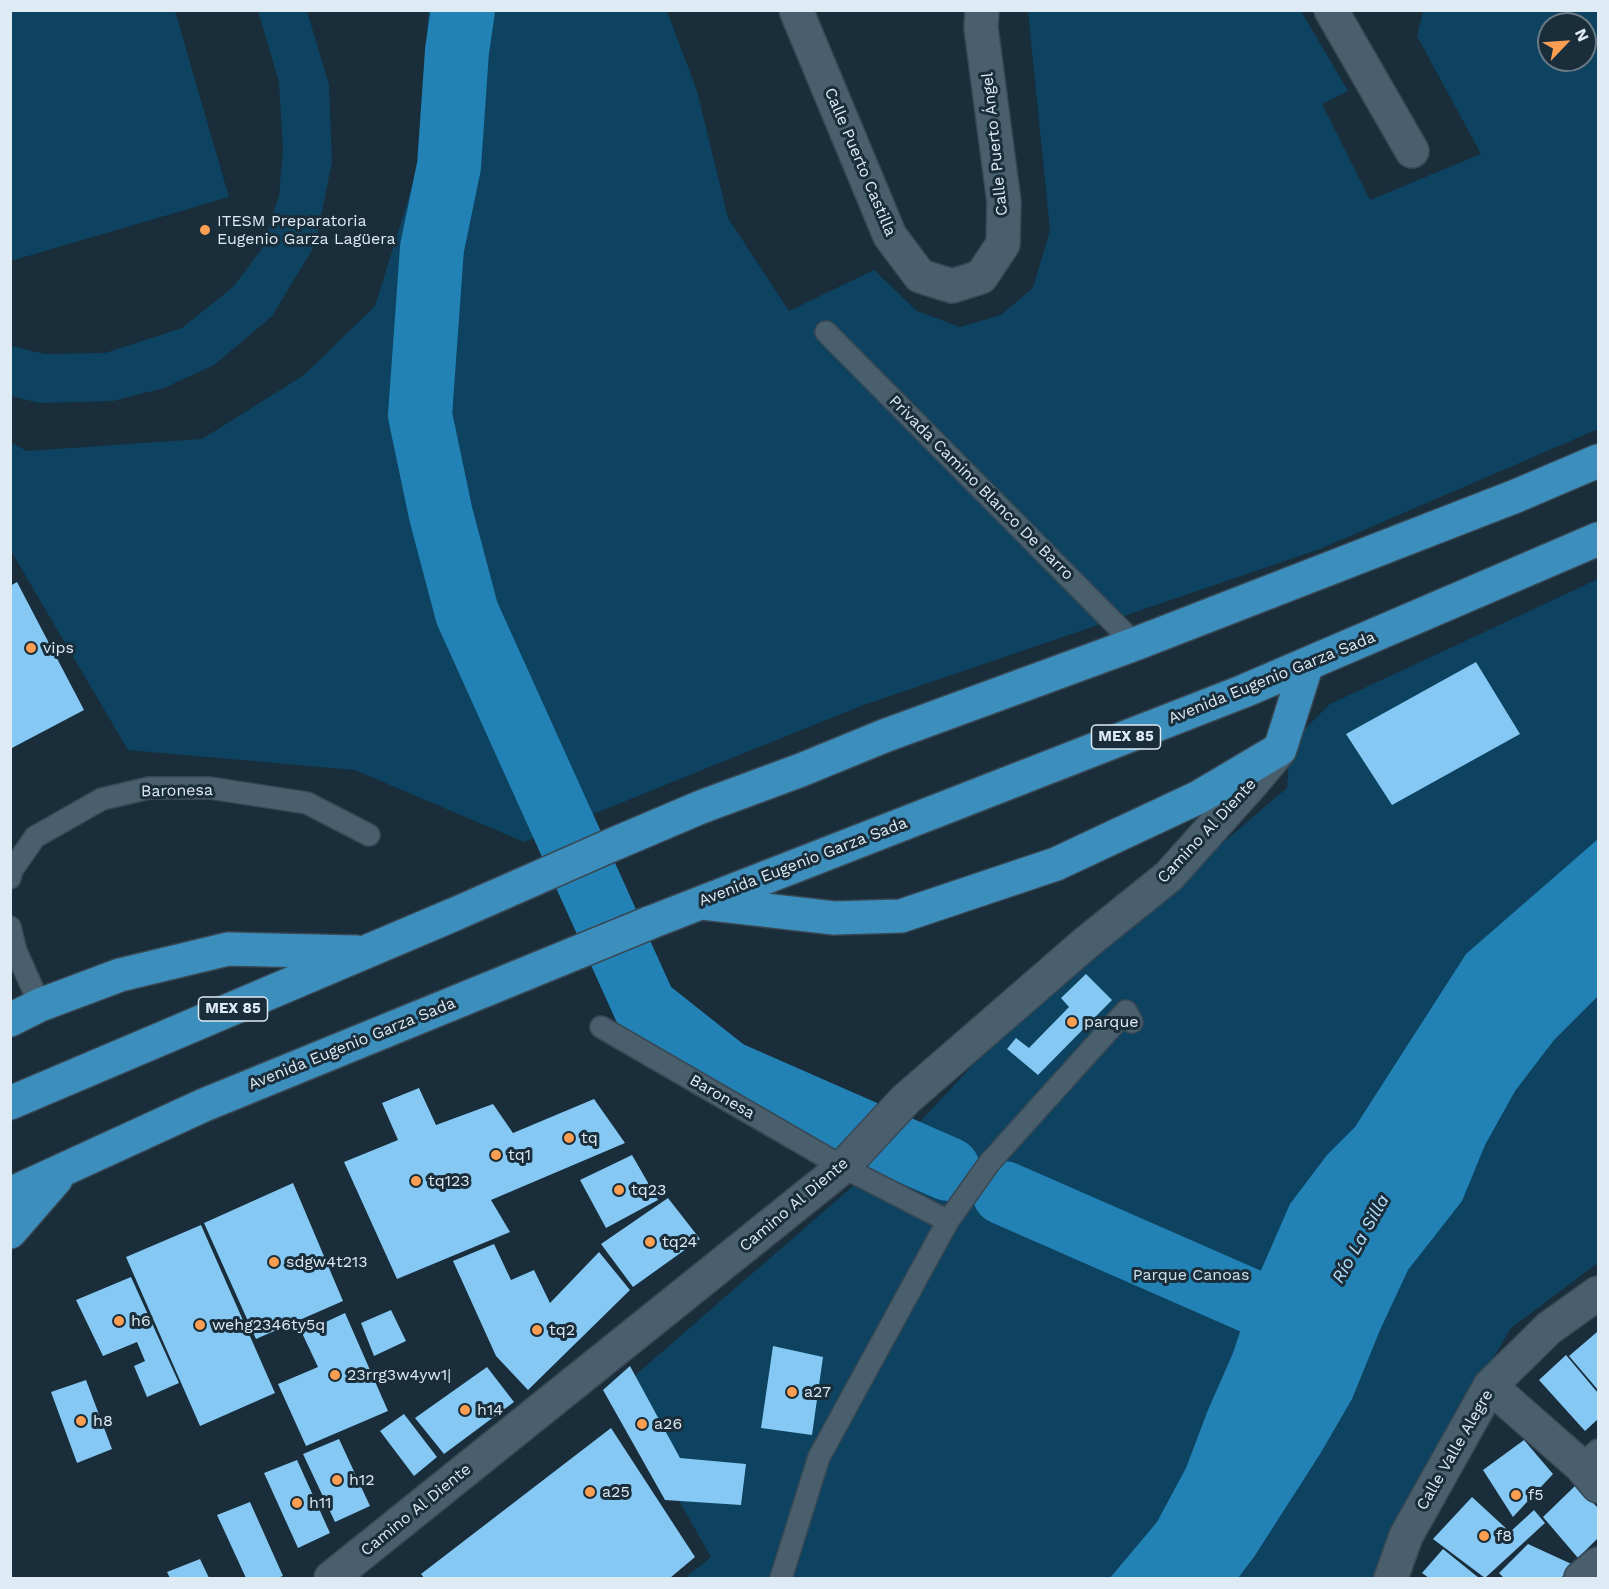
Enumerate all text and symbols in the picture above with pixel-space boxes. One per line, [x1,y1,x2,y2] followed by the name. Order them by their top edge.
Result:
[1537,12,1597,72] north arrow
[1571,26,1593,44] text: N
[978,71,1012,217] street label: Calle Puerto Ángel
[820,85,900,239] street label: Calle Puerto Castilla
[217,211,396,249] place label: ITESM Preparatoria Eugenio Garza Lagüera
[198,223,212,237] marker: ITESM Preparatoria Eugenio Garza Lagüera
[885,392,1077,584] street label: Privada Camino Blanco De Barro
[1166,628,1378,728] street label: Avenida Eugenio Garza Sada
[43,638,74,658] place label: vips
[24,641,38,655] marker: vips
[1092,725,1160,749] road number: MEX 85
[1154,775,1260,887] street label: Camino Al Diente
[141,781,213,801] street label: Baronesa
[696,813,910,911] street label: Avenida Eugenio Garza Sada
[246,994,458,1094] street label: Avenida Eugenio Garza Sada
[198,997,268,1021] road number: MEX 85
[1084,1012,1138,1032] place label: parque
[1065,1015,1079,1029] marker: parque
[686,1071,758,1123] street label: Baronesa
[581,1128,598,1148] place label: tq
[562,1131,576,1145] marker: tq
[508,1145,531,1165] place label: tq1
[489,1148,503,1162] marker: tq1
[736,1154,852,1256] street label: Camino Al Diente
[428,1171,470,1191] place label: tq123
[409,1174,423,1188] marker: tq123
[631,1180,666,1200] place label: tq23
[612,1183,626,1197] marker: tq23
[1328,1191,1394,1287] water label: Río La Silla
[662,1232,697,1252] place label: tq24
[643,1235,657,1249] marker: tq24
[286,1252,368,1272] place label: sdgw4t213
[267,1255,281,1269] marker: sdgw4t213
[1133,1265,1249,1285] park label: Parque Canoas
[131,1311,151,1331] place label: h6
[112,1314,126,1328] marker: h6
[212,1315,325,1335] place label: wehg2346ty5q
[193,1318,207,1332] marker: wehg2346ty5q
[549,1320,575,1340] place label: tq2
[530,1323,544,1337] marker: tq2
[347,1365,451,1385] place label: 23rrg3w4yw1|
[328,1368,342,1382] marker: 23rrg3w4yw1|
[804,1382,831,1402] place label: a27
[785,1385,799,1399] marker: a27
[1413,1386,1497,1514] street label: Calle Valle Alegre
[477,1400,503,1420] place label: h14
[458,1403,472,1417] marker: h14
[93,1411,113,1431] place label: h8
[74,1414,88,1428] marker: h8
[654,1414,682,1434] place label: a26
[635,1417,649,1431] marker: a26
[357,1460,475,1560] street label: Camino Al Diente
[349,1470,374,1490] place label: h12
[330,1473,344,1487] marker: h12
[602,1482,630,1502] place label: a25
[583,1485,597,1499] marker: a25
[1528,1485,1544,1505] place label: f5
[1509,1488,1523,1502] marker: f5
[309,1493,331,1513] place label: h11
[290,1496,304,1510] marker: h11
[1496,1526,1512,1546] place label: f8
[1477,1529,1491,1543] marker: f8

